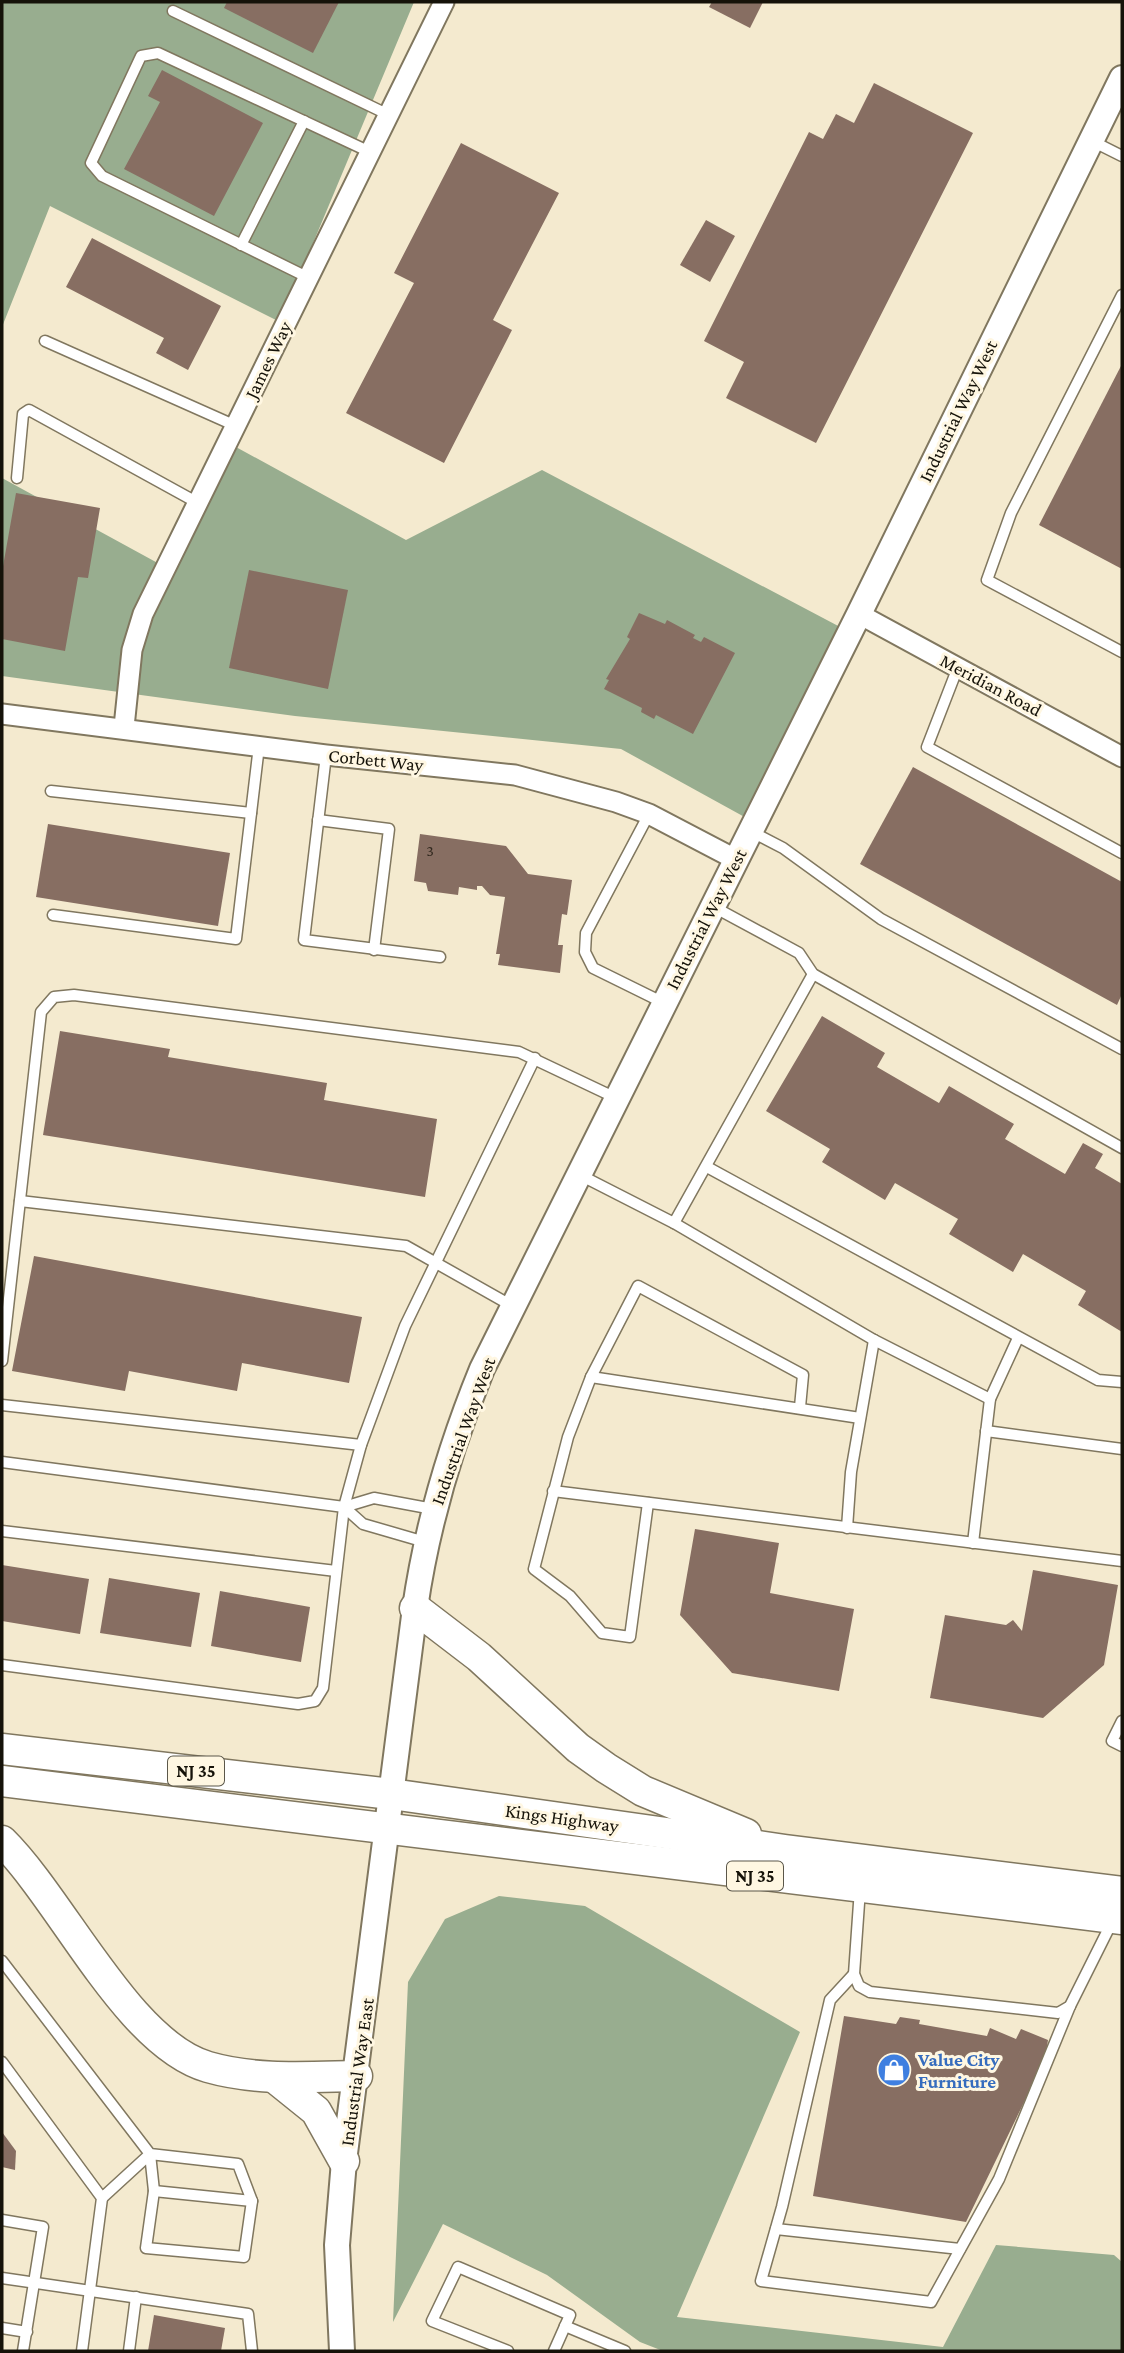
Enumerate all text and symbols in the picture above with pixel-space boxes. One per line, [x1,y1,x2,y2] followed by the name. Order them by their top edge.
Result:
[239,318,296,404] street label: James Way
[915,336,1002,485] street label: Industrial Way West
[937,649,1045,721] street label: Meridian Road
[327,745,425,775] street label: Corbett Way
[426,842,434,859] house number: 3
[661,844,751,993] street label: Industrial Way West
[427,1354,500,1508] street label: Industrial Way West
[168,1756,224,1786] road number: NJ 35
[504,1800,620,1836] street label: Kings Highway
[727,1862,783,1890] road number: NJ 35
[336,1996,378,2147] street label: Industrial Way East
[917,2049,1000,2092] place label: Value City Furniture
[875,2051,913,2089] shop icon: Value City Furniture

